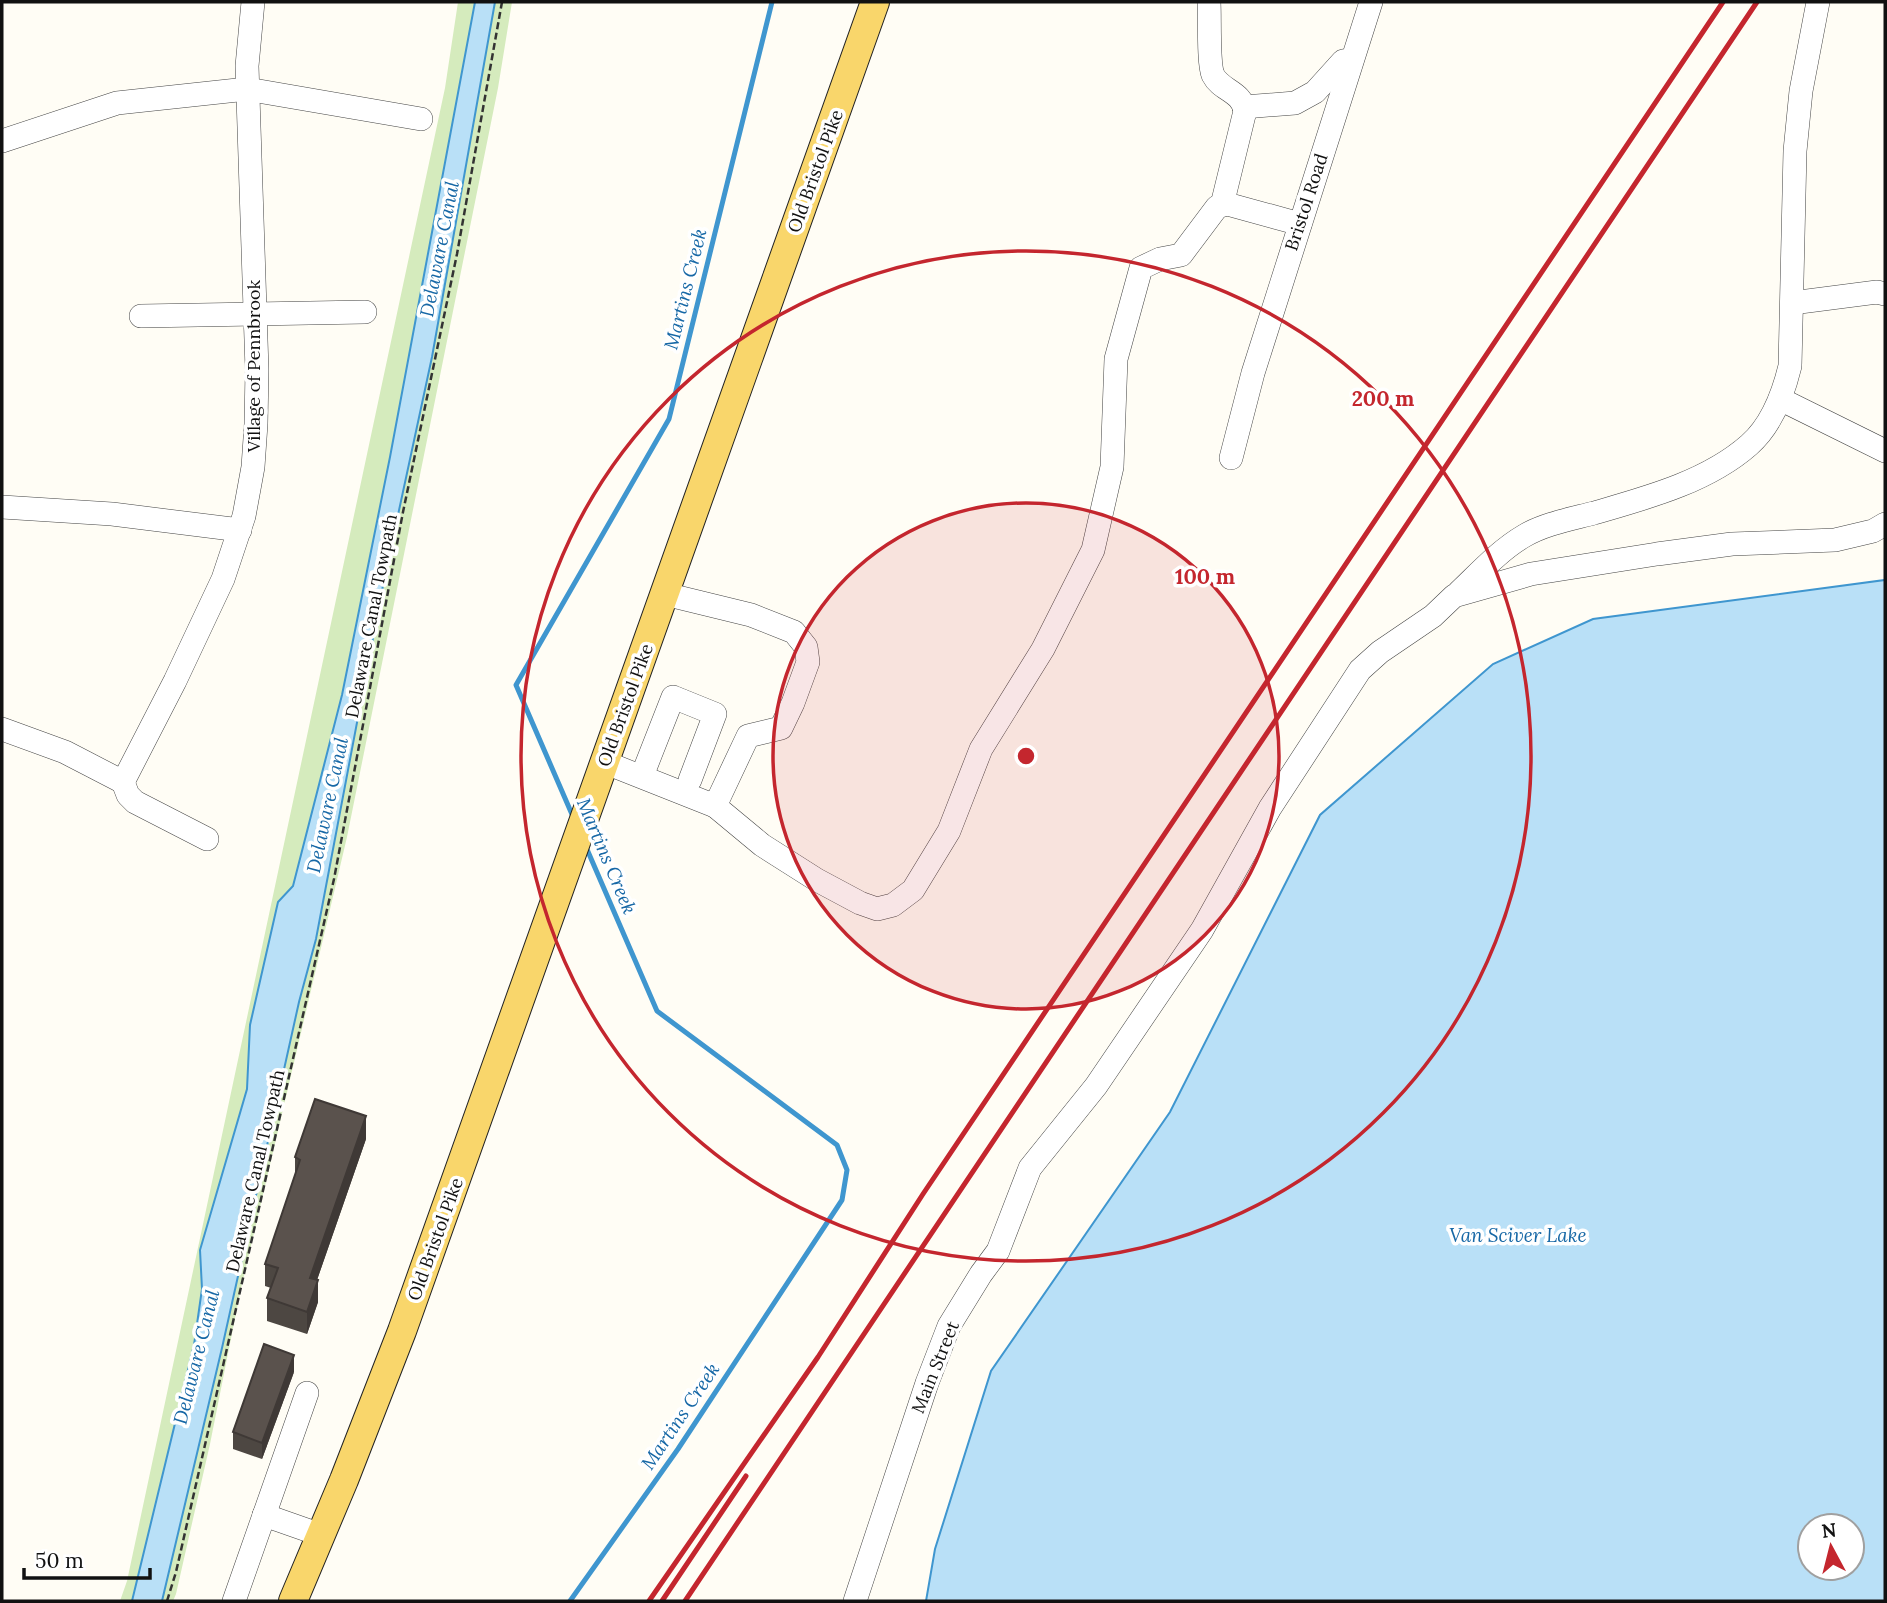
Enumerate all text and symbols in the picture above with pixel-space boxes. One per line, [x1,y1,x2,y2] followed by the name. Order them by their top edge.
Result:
[782,106,848,236] street label: Old Bristol Pike
[1279,150,1333,254] street label: Bristol Road
[414,178,464,319] water label: Delaware Canal
[658,226,712,352] water label: Martins Creek
[242,279,265,453] street label: Village of Pennbrook
[1352,385,1414,412] text: 200 m
[340,512,402,720] street label: Delaware Canal Towpath
[1175,563,1235,590] text: 100 m
[592,640,658,770] street label: Old Bristol Pike
[301,734,353,875] water label: Delaware Canal
[1014,744,1038,768] centre of rings
[572,794,642,918] water label: Martins Creek
[220,1067,290,1275] street label: Delaware Canal Towpath
[402,1174,468,1304] street label: Old Bristol Pike
[1449,1223,1587,1247] water label: Van Sciver Lake
[168,1287,224,1427] water label: Delaware Canal
[906,1317,964,1417] street label: Main Street
[635,1358,725,1474] water label: Martins Creek
[1796,1512,1866,1582] north arrow
[1820,1517,1838,1543] text: N
[24,1536,150,1580] scale bar
[35,1547,84,1574] text: 50 m

